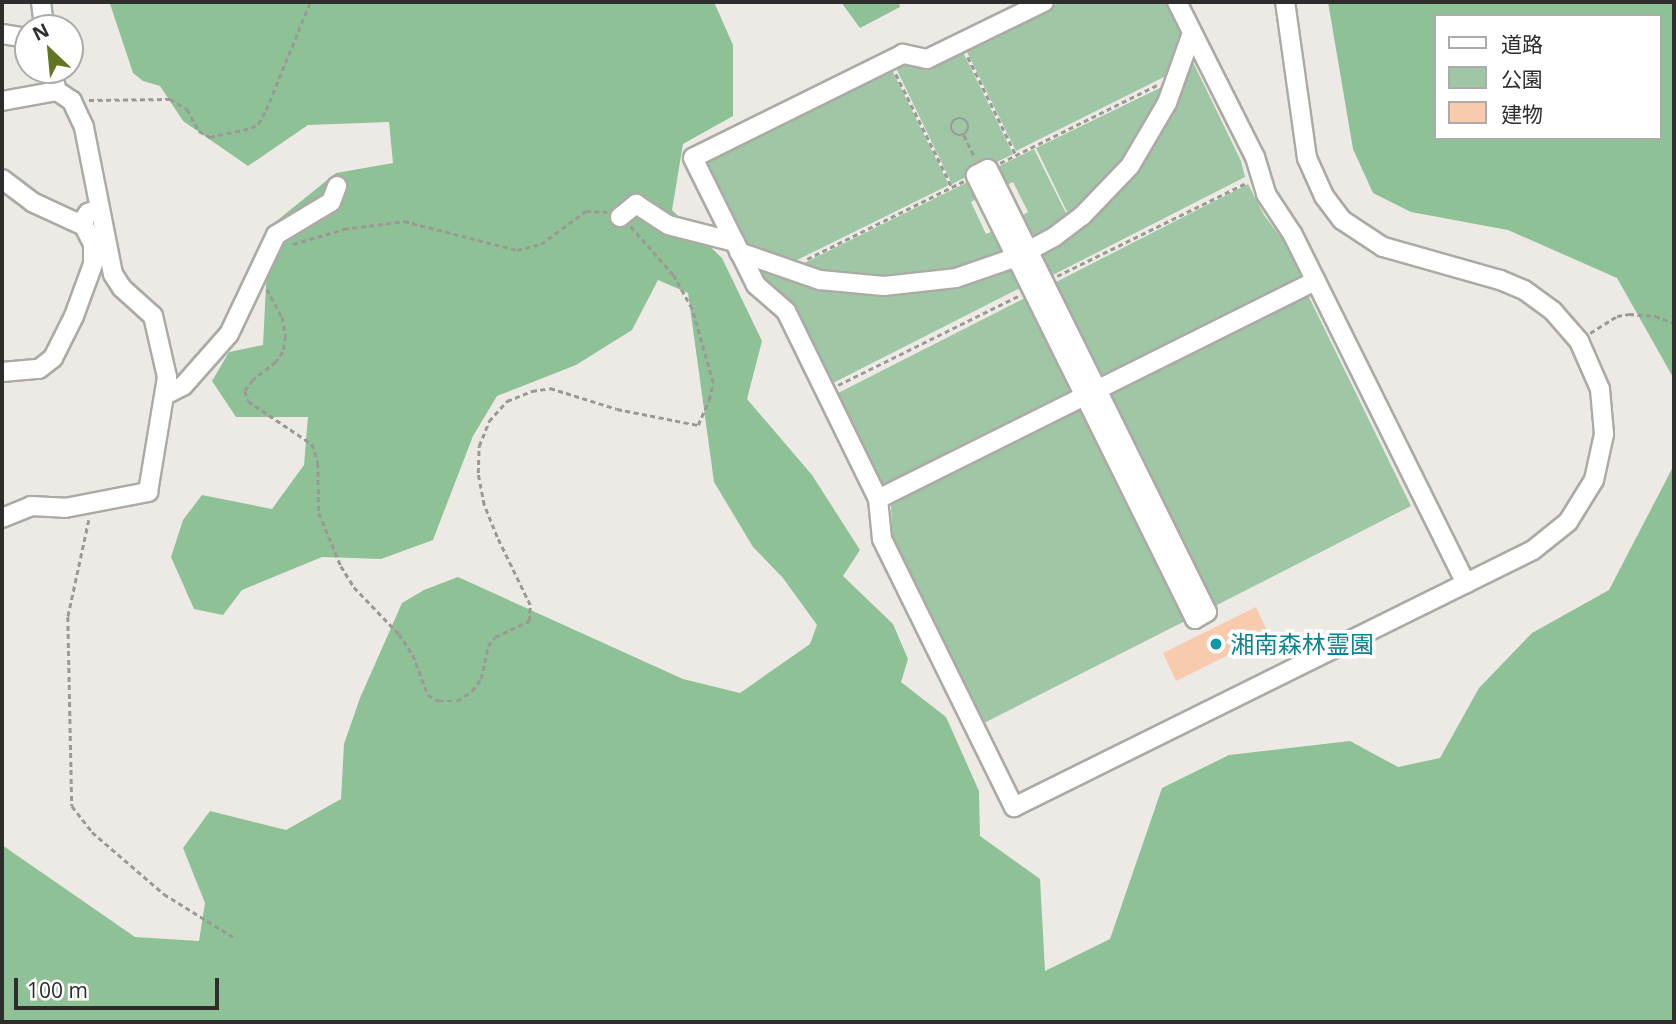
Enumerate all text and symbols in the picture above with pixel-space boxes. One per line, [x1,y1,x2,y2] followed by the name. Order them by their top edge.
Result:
[14,14,84,84] north arrow
[1434,14,1662,140] legend
[28,17,53,47] text: N
[1501,30,1543,58] text: 道路
[1501,65,1543,93] text: 公園
[1501,100,1543,128] text: 建物
[1230,630,1374,658] place label: 湘南森林霊園
[1208,636,1224,652] marker: 湘南森林霊園
[18,964,222,1008] scale bar
[27,976,88,1004] text: 100 m

